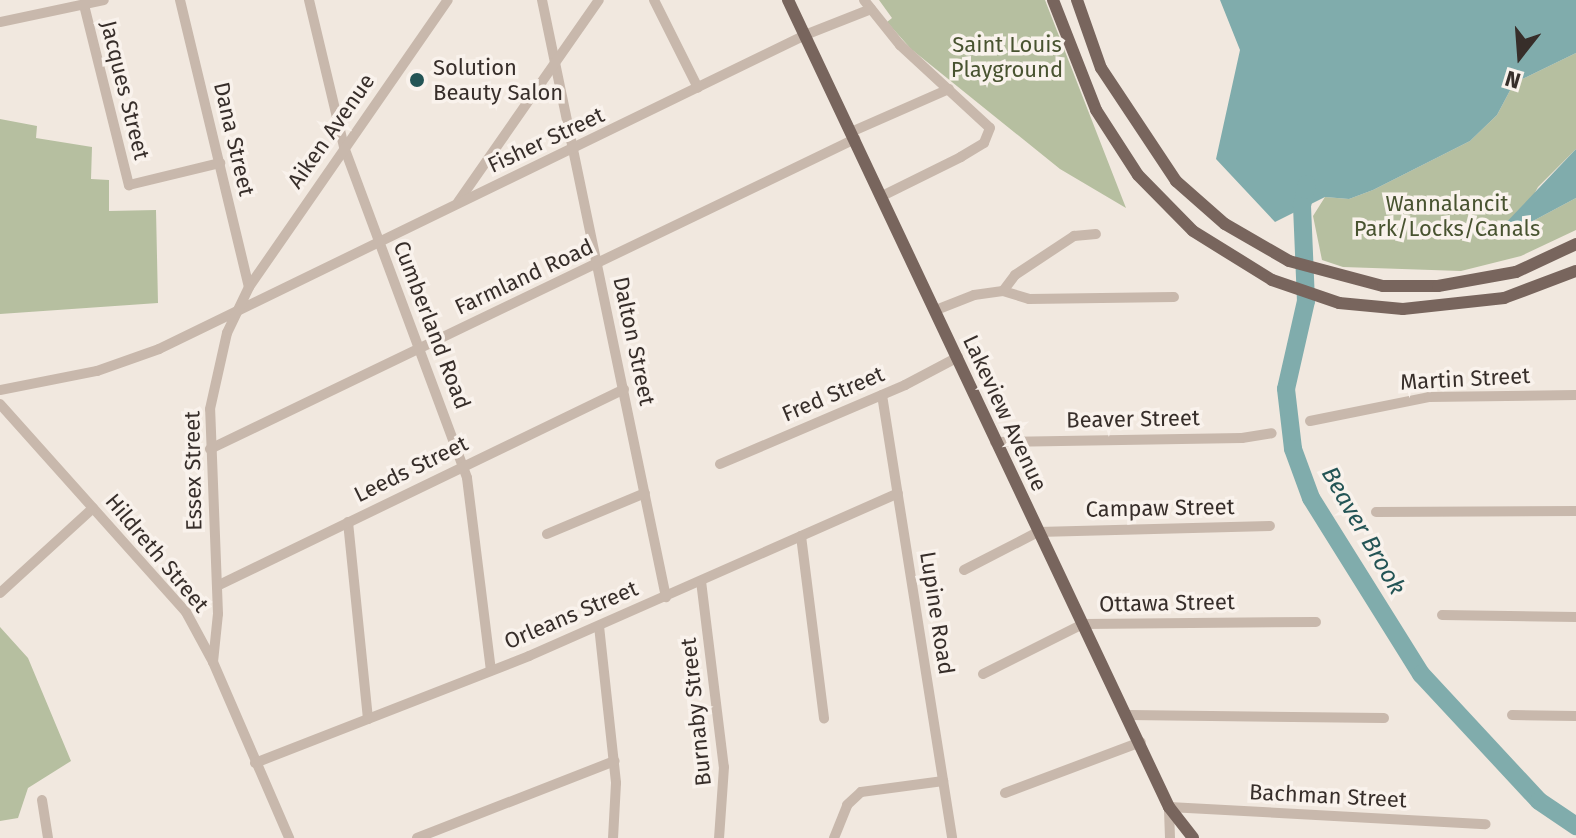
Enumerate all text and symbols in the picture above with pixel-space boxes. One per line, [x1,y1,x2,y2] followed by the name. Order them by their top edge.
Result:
[1480,16,1560,96] north arrow
[95,18,155,162] street label: Jacques Street
[951,31,1063,82] park label: Saint Louis Playground
[433,54,563,106] place label: Solution Beauty Salon
[1502,64,1524,94] text: N
[282,69,380,193] street label: Aiken Avenue
[408,71,426,89] marker: Solution Beauty Salon
[208,79,260,199] street label: Dana Street
[484,102,608,178] street label: Fisher Street
[1354,190,1540,242] park label: Wannalancit Park/Locks/Canals
[451,233,597,321] street label: Farmland Road
[388,237,476,413] street label: Cumberland Road
[607,274,661,408] street label: Dalton Street
[957,331,1053,495] street label: Lakeview Avenue
[778,361,888,427] street label: Fred Street
[1399,362,1531,396] street label: Martin Street
[1066,405,1200,433] street label: Beaver Street
[179,411,207,531] street label: Essex Street
[350,430,472,508] street label: Leeds Street
[1315,462,1411,600] water label: Beaver Brook
[100,488,214,618] street label: Hildreth Street
[1085,494,1235,522] street label: Campaw Street
[914,550,960,676] street label: Lupine Road
[500,575,642,655] street label: Orleans Street
[1099,589,1235,617] street label: Ottawa Street
[675,637,717,787] street label: Burnaby Street
[1248,779,1408,813] street label: Bachman Street

